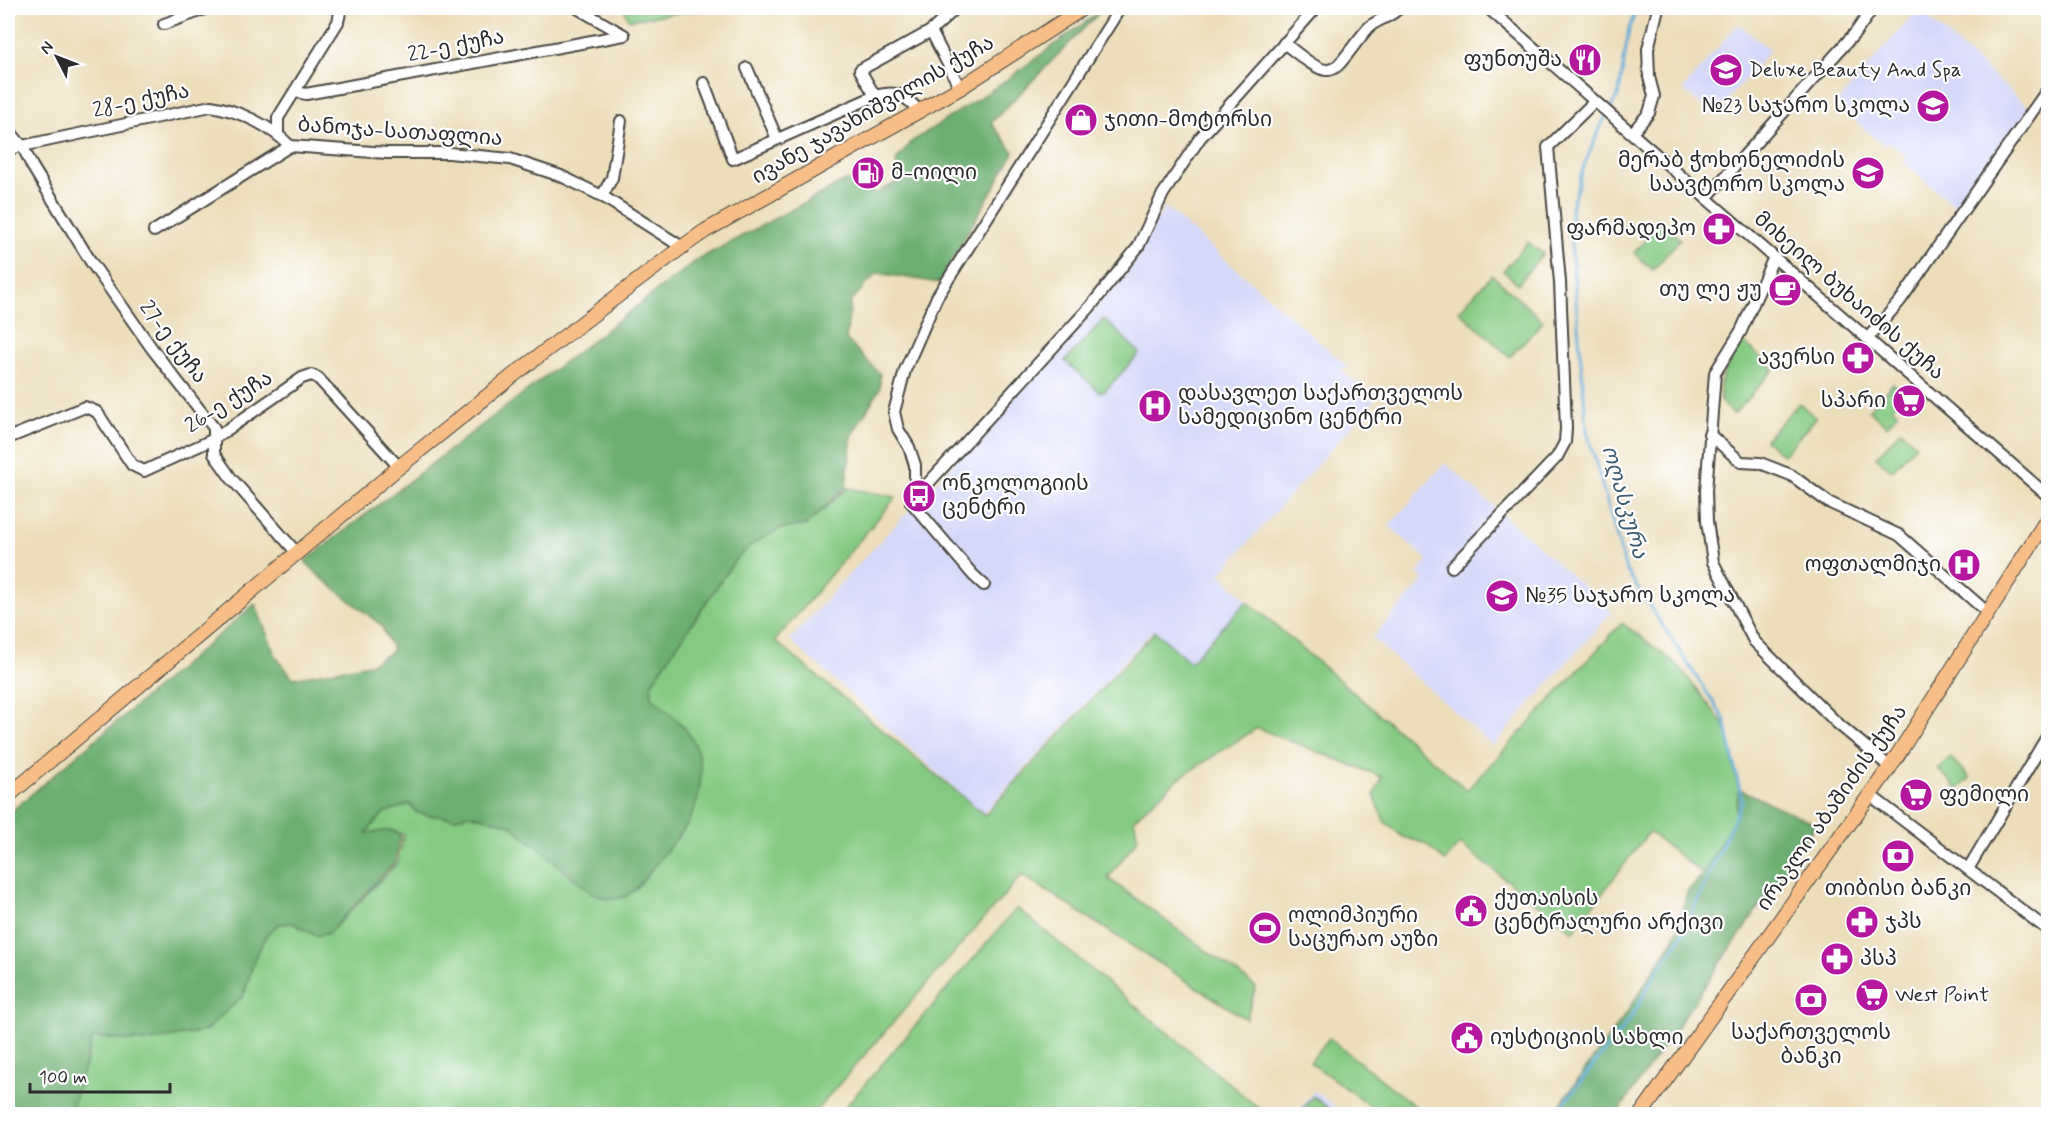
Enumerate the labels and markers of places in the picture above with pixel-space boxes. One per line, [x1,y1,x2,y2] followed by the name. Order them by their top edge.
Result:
[1567,42,1603,78] restaurant icon: ფუნთუშა
[1464,46,1562,74] place label: ფუნთუშა
[1708,52,1744,88] school or university icon: Deluxe Beauty And Spa
[1749,56,1962,84] place label: Deluxe Beauty And Spa
[1915,88,1951,124] school or university icon: №23 საჯარო სკოლა
[1701,92,1910,120] place label: №23 საჯარო სკოლა
[1063,102,1099,138] shop icon: ჯითი-მოტორსი
[1104,106,1272,134] place label: ჯითი-მოტორსი
[1618,147,1845,199] place label: მერაბ ჭოხონელიძის საავტორო სკოლა
[850,155,886,191] fuel station icon: მ-ოილი
[1850,155,1886,191] school or university icon: მერაბ ჭოხონელიძის საავტორო სკოლა
[891,159,977,187] place label: მ-ოილი
[1701,211,1737,247] pharmacy icon: ფარმადეპო
[1566,215,1696,243] place label: ფარმადეპო
[1767,272,1803,308] cafe icon: თუ ლე ჟუ
[1659,276,1762,304] place label: თუ ლე ჟუ
[1840,340,1876,376] pharmacy icon: ავერსი
[1758,344,1835,372] place label: ავერსი
[1178,380,1463,432] place label: დასავლეთ საქართველოს სამედიცინო ცენტრი
[1891,383,1927,419] supermarket icon: სპარი
[1821,387,1886,415] place label: სპარი
[1137,388,1173,424] hospital icon: დასავლეთ საქართველოს სამედიცინო ცენტრი
[942,470,1089,522] place label: ონკოლოგიის ცენტრი
[901,478,937,514] bus stop icon: ონკოლოგიის ცენტრი
[1946,547,1982,583] hospital icon: ოფთალმიჯი
[1805,551,1941,579] place label: ოფთალმიჯი
[1484,578,1520,614] school or university icon: №35 საჯარო სკოლა
[1525,582,1735,610] place label: №35 საჯარო სკოლა
[1898,777,1934,813] supermarket icon: ფემილი
[1939,781,2029,809] place label: ფემილი
[1880,838,1916,874] bank icon: თიბისი ბანკი
[1825,875,1971,903] place label: თიბისი ბანკი
[1494,885,1724,937] place label: ქუთაისის ცენტრალური არქივი
[1453,893,1489,929] public building icon: ქუთაისის ცენტრალური არქივი
[1288,902,1438,954] place label: ოლიმპიური საცურაო აუზი
[1844,904,1880,940] pharmacy icon: ჯპს
[1885,908,1922,936] place label: ჯპს
[1247,910,1283,946] sports icon: ოლიმპიური საცურაო აუზი
[1819,941,1855,977] pharmacy icon: პსპ
[1860,945,1897,973] place label: პსპ
[1854,977,1890,1013] supermarket icon: West Point
[1895,981,1989,1009] place label: West Point
[1793,982,1829,1018] bank icon: საქართველოს ბანკი
[1731,1019,1891,1071] place label: საქართველოს ბანკი
[1449,1020,1485,1056] public building icon: იუსტიციის სახლი
[1490,1024,1683,1052] place label: იუსტიციის სახლი

